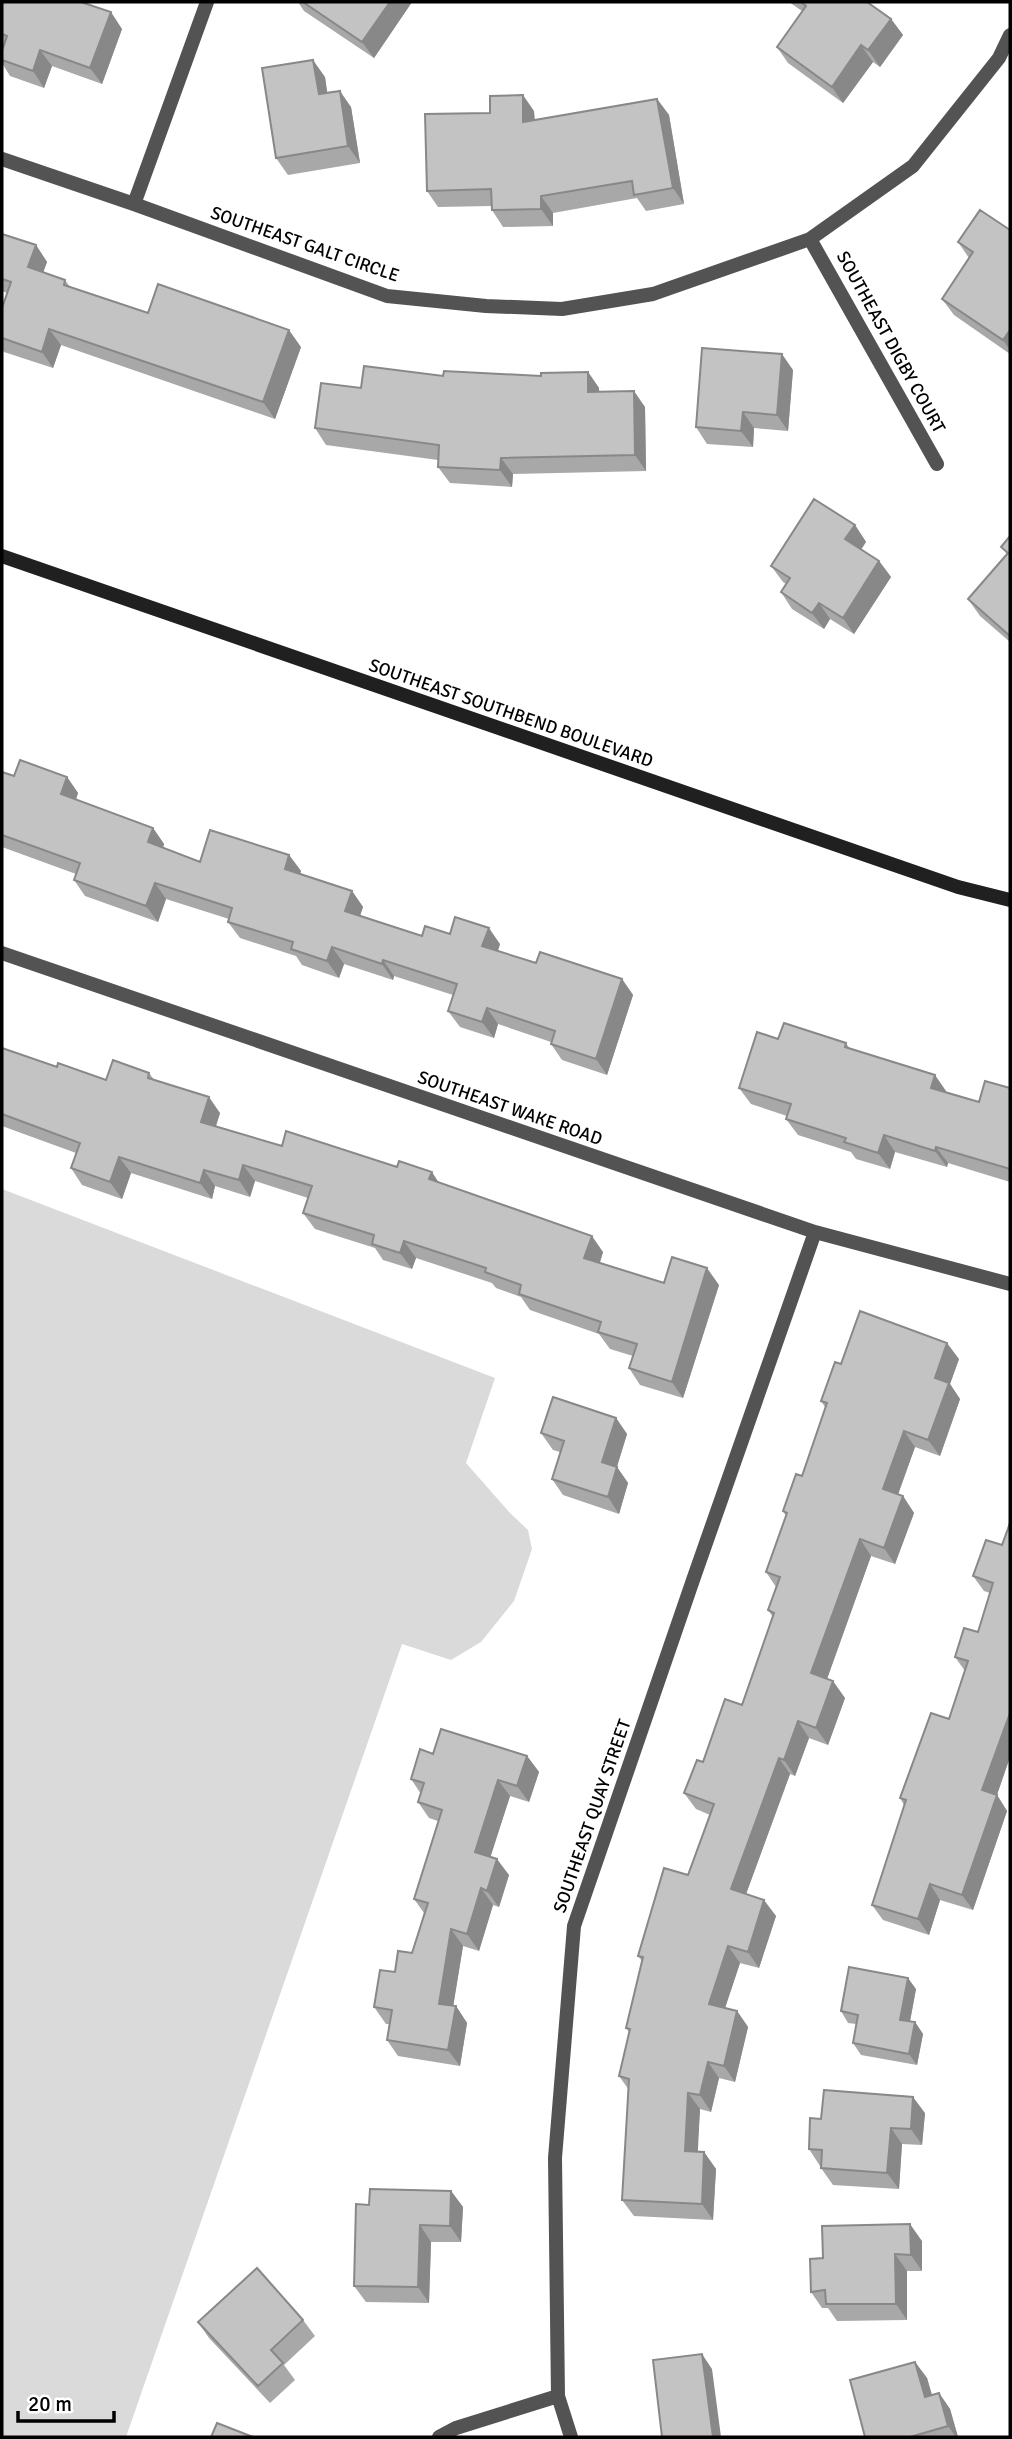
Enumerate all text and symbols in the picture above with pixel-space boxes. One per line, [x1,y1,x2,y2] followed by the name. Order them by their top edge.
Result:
[208,201,402,287] street label: SOUTHEAST GALT CIRCLE
[832,247,950,437] street label: SOUTHEAST DIGBY COURT
[366,654,656,772] street label: SOUTHEAST SOUTHBEND BOULEVARD
[415,1066,605,1150] street label: SOUTHEAST WAKE ROAD
[549,1716,636,1916] street label: SOUTHEAST QUAY STREET
[18,2380,114,2424] scale bar
[28,2391,72,2417] text: 20 m

